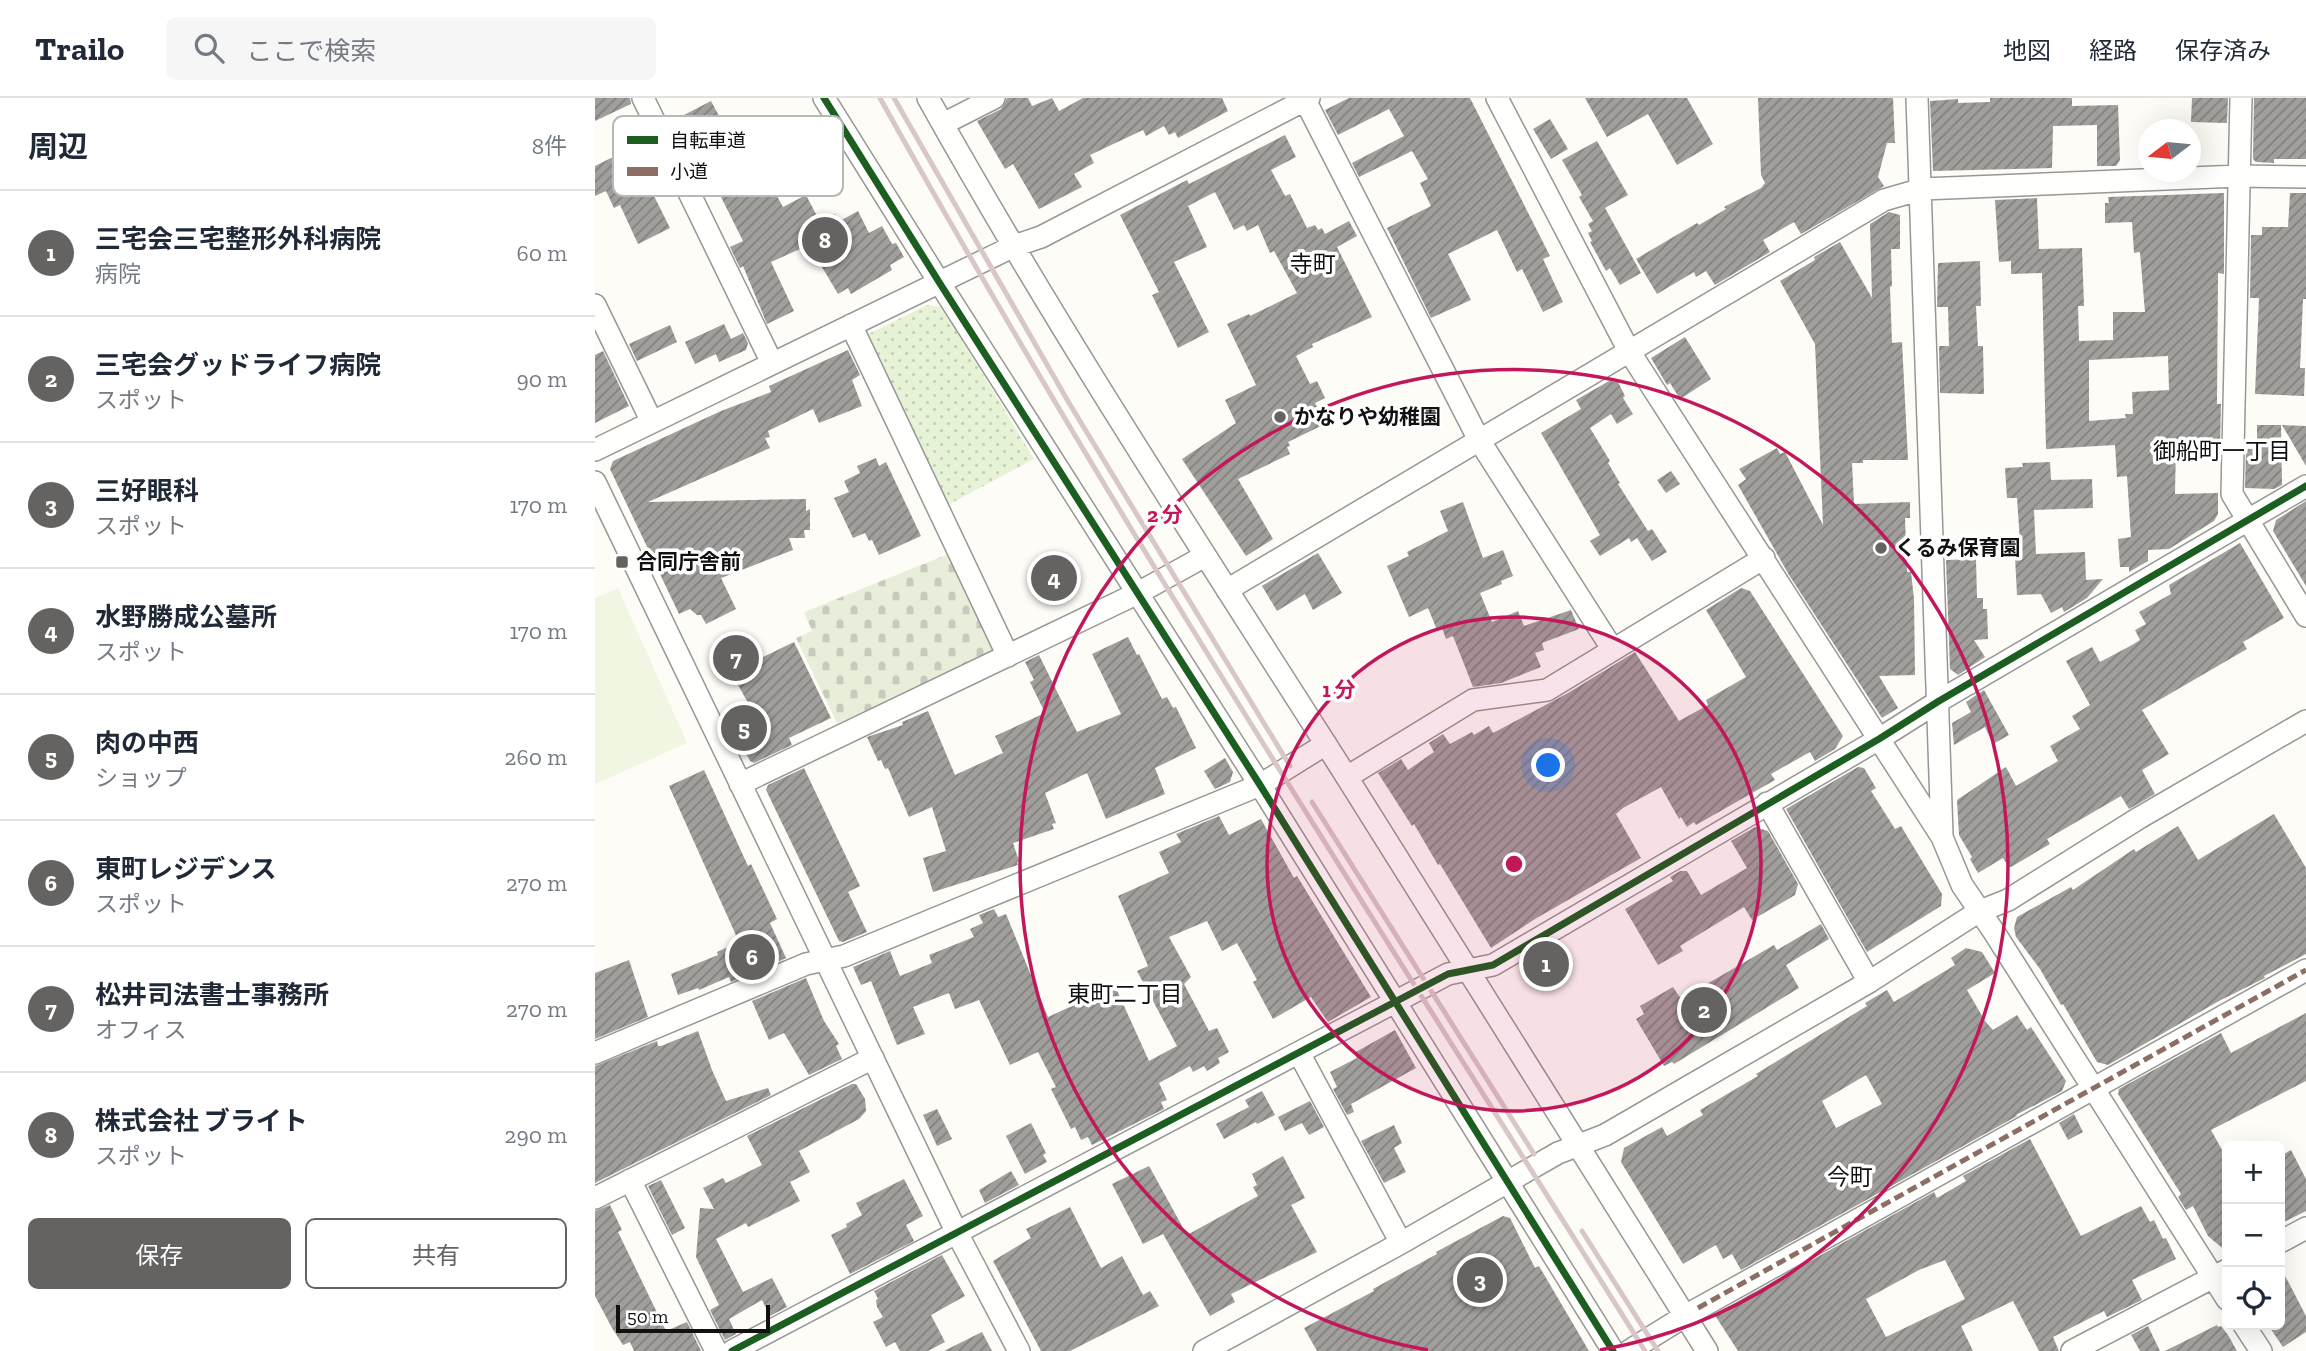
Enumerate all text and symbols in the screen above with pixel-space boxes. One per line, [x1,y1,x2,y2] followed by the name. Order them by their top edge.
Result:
[166,17,656,80] search box
[35,29,124,68] text: Trailo
[190,29,228,67] icon: search
[246,35,376,67] text: ここで検索
[2003,36,2051,65] text: 地図
[2089,36,2137,65] text: 経路
[2175,36,2271,65] text: 保存済み
[613,116,843,196] legend
[2138,119,2201,182] north arrow
[28,129,88,165] text: 周辺
[670,129,746,152] text: 自転車道
[532,132,567,160] text: 8件
[670,160,708,183] text: 小道
[802,214,848,266] pin: 8
[95,223,381,255] text: 三宅会三宅整形外科病院
[46,239,56,267] text: 1
[516,239,567,267] text: 60 m
[1290,250,1336,278] district label: 寺町
[95,260,141,288] text: 病院
[95,349,381,381] text: 三宅会グッドライフ病院
[45,365,57,393] text: 2
[516,365,567,393] text: 90 m
[95,386,187,414] text: スポット
[1294,404,1441,429] place label: かなりや幼稚園
[1272,409,1288,425] marker: かなりや幼稚園
[2153,437,2291,465] district label: 御船町一丁目
[95,475,199,507] text: 三好眼科
[45,491,57,519] text: 3
[509,491,567,519] text: 170 m
[1147,502,1183,527] text: 2 分
[95,512,187,540] text: スポット
[1895,535,2021,560] place label: くるみ保育園
[1873,540,1889,556] marker: くるみ保育園
[636,549,741,574] place label: 合同庁舎前
[1031,552,1077,604] pin: 4
[614,554,630,570] marker: 合同庁舎前
[95,601,277,633] text: 水野勝成公墓所
[44,617,58,645] text: 4
[509,617,567,645] text: 170 m
[713,632,759,684] pin: 7
[95,638,187,666] text: スポット
[1322,677,1356,702] text: 1 分
[721,702,767,754] pin: 5
[95,727,199,759] text: 肉の中西
[45,743,57,771] text: 5
[505,743,567,771] text: 260 m
[1531,748,1565,782] your location
[95,764,187,792] text: ショップ
[1502,852,1526,876] centre of rings
[95,853,276,885] text: 東町レジデンス
[45,869,57,897] text: 6
[506,869,567,897] text: 270 m
[95,890,187,918] text: スポット
[729,931,775,983] pin: 6
[1523,938,1569,990] pin: 1
[95,979,329,1011] text: 松井司法書士事務所
[1068,980,1183,1008] district label: 東町二丁目
[1681,984,1727,1036] pin: 2
[45,995,57,1023] text: 7
[506,995,567,1023] text: 270 m
[95,1016,187,1044] text: オフィス
[95,1105,308,1137] text: 株式会社 ブライト
[45,1121,57,1149] text: 8
[505,1121,567,1149] text: 290 m
[2222,1141,2285,1330] map controls
[2222,1141,2285,1204] button: +
[95,1142,187,1170] text: スポット
[1827,1163,1873,1191] district label: 今町
[2222,1204,2285,1267] button: −
[28,1218,291,1289] button: 保存
[305,1218,567,1289] button: 共有
[1457,1254,1503,1306] pin: 3
[2222,1267,2285,1330] button: locate
[616,1302,770,1334] scale bar
[627,1305,668,1328] text: 50 m

